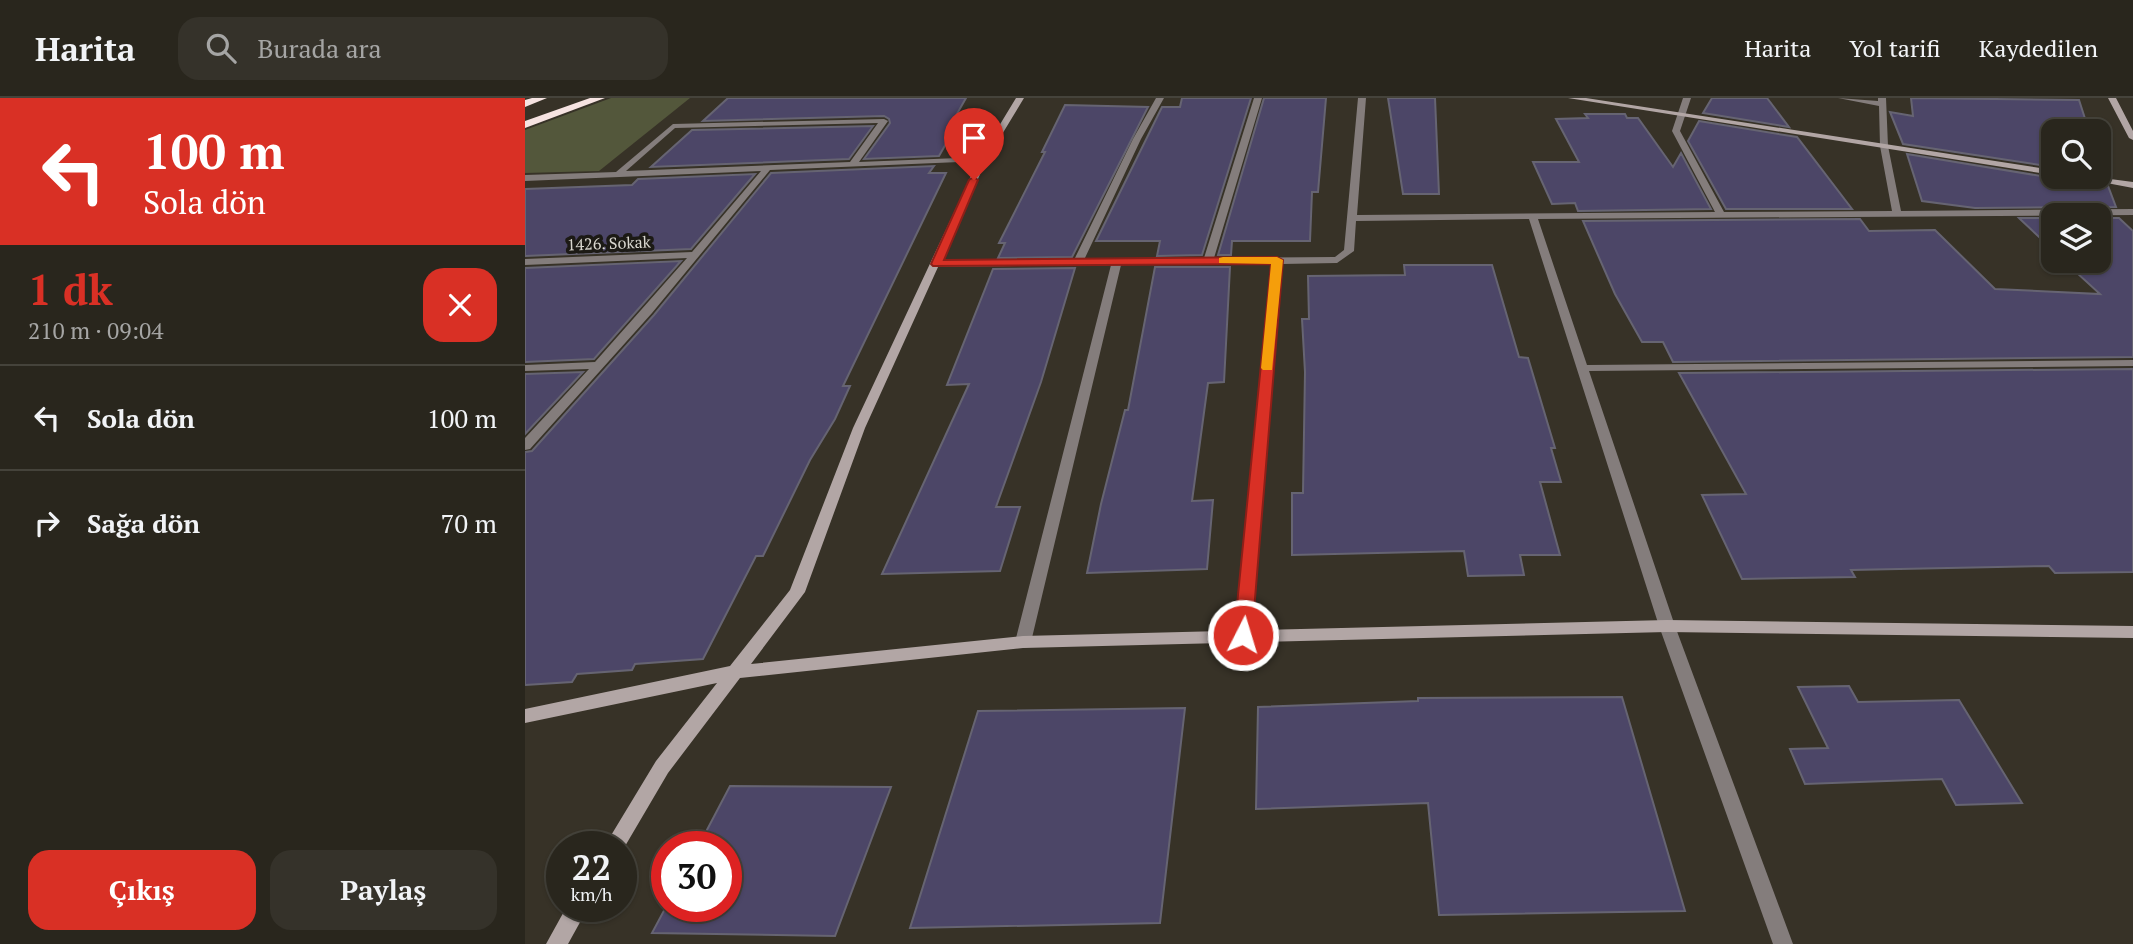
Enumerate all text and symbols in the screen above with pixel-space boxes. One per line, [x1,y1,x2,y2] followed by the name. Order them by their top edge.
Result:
[178,17,668,80] search box
[35,27,136,70] text: Harita
[202,29,240,67] icon: search
[258,31,382,65] text: Burada ara
[1744,32,1811,64] text: Harita
[1849,32,1941,64] text: Yol tarifi
[1979,32,2098,64] text: Kaydedilen
[944,108,1004,180] pin
[143,118,285,183] text: 100 m
[955,119,993,157] icon: arrive
[2041,119,2111,273] map controls
[2041,119,2111,189] button: search
[28,126,119,217] icon: left
[143,181,266,223] text: Sola dön
[2041,203,2111,273] button: layers
[567,231,652,255] street label: 1426. Sokak
[28,261,113,317] text: 1 dk
[423,268,497,342] button: close
[28,315,163,346] text: 210 m · 09:04
[28,399,66,437] icon: left
[87,401,195,435] text: Sola dön
[427,401,497,435] text: 100 m
[28,504,66,542] icon: right
[87,506,200,540] text: Sağa dön
[441,506,497,540] text: 70 m
[1206,598,1280,672] position arrow
[651,831,742,922] speed limit sign: 30
[572,844,611,890] text: 22
[28,850,256,930] button: Çıkış
[270,850,497,930] button: Paylaş
[571,882,612,906] text: km/h

